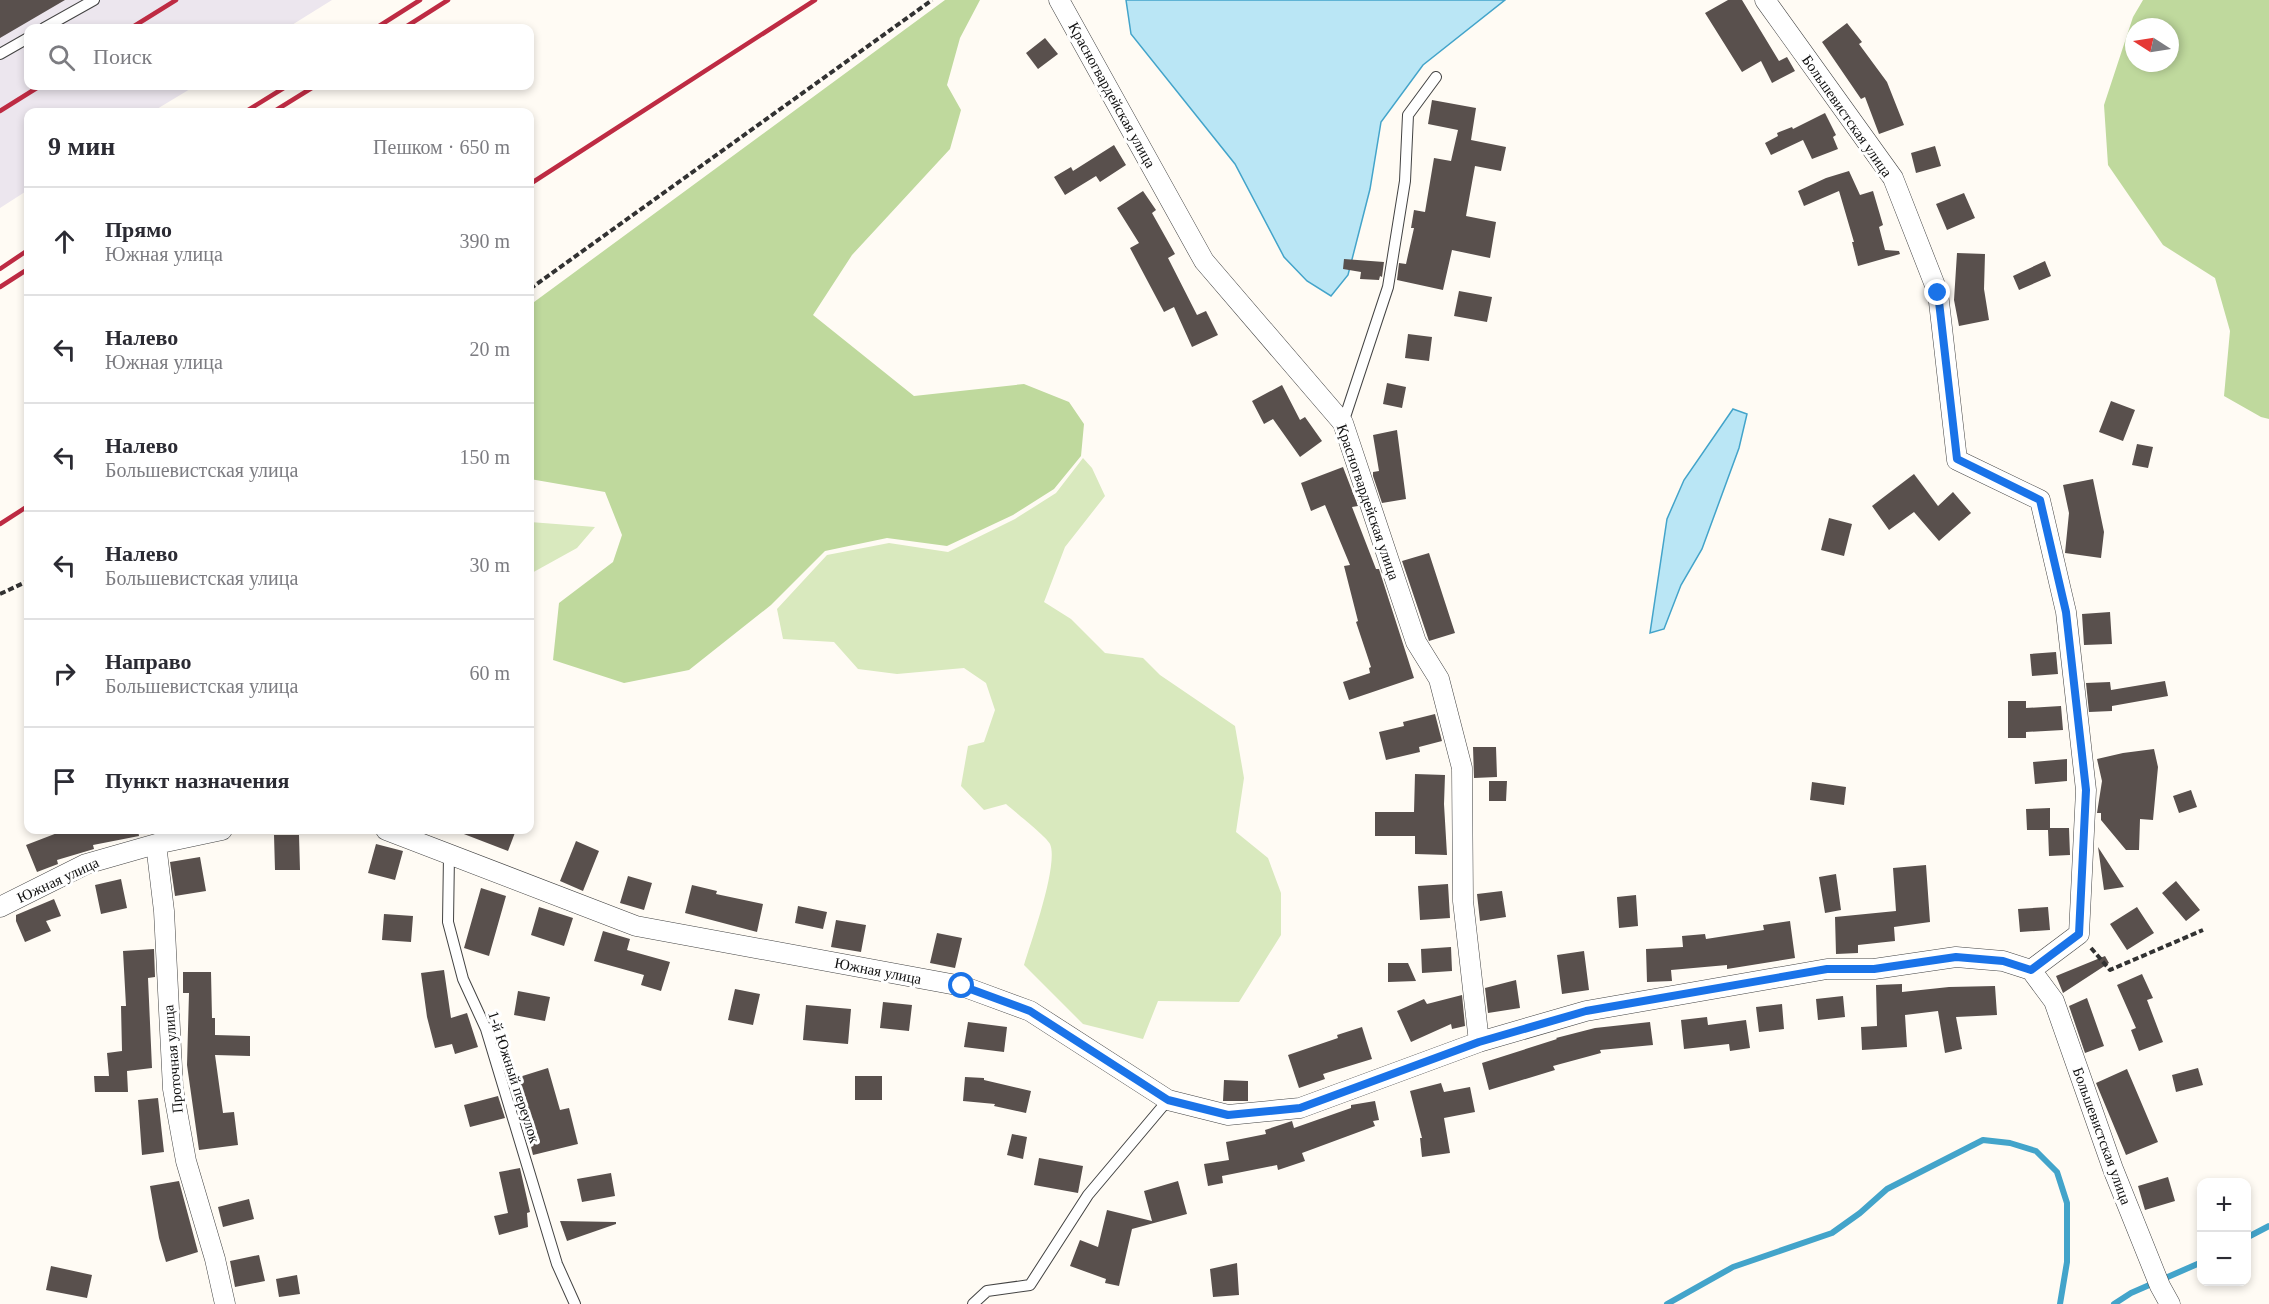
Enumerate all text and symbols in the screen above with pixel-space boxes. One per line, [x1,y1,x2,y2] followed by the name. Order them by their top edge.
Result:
[2125,18,2179,72] north arrow
[1065,20,1159,171] street label: Красногвардейская улица
[24,24,534,90] search box
[45,41,78,74] icon: search
[93,44,152,69] text: Поиск
[1799,52,1895,180] street label: Большевистская улица
[48,132,115,161] text: 9 мин
[373,136,510,158] text: Пешком · 650 m
[105,217,172,242] text: Прямо
[48,225,81,258] icon: ahead
[459,230,510,252] text: 390 m
[105,243,223,265] text: Южная улица
[1924,279,1950,305] route end
[105,325,178,350] text: Налево
[48,333,81,366] icon: left
[469,338,510,360] text: 20 m
[105,351,223,373] text: Южная улица
[1334,422,1402,582] street label: Красногвардейская улица
[105,433,178,458] text: Налево
[48,441,81,474] icon: left
[459,446,510,468] text: 150 m
[105,459,298,481] text: Большевистская улица
[105,541,178,566] text: Налево
[48,549,81,582] icon: left
[469,554,510,576] text: 30 m
[105,567,298,589] text: Большевистская улица
[105,649,191,674] text: Направо
[48,657,81,690] icon: right
[469,662,510,684] text: 60 m
[105,675,298,697] text: Большевистская улица
[48,765,81,798] icon: arrive
[105,768,290,793] text: Пункт назначения
[15,854,102,906] street label: Южная улица
[833,955,923,987] street label: Южная улица
[948,972,974,998] route start
[160,1004,186,1114] street label: Проточная улица
[485,1009,543,1146] street label: 1-й Южный переулок
[2070,1065,2134,1207] street label: Большевистская улица
[2197,1178,2251,1286] map controls
[2197,1178,2251,1232] button: +
[2197,1232,2251,1286] button: −

